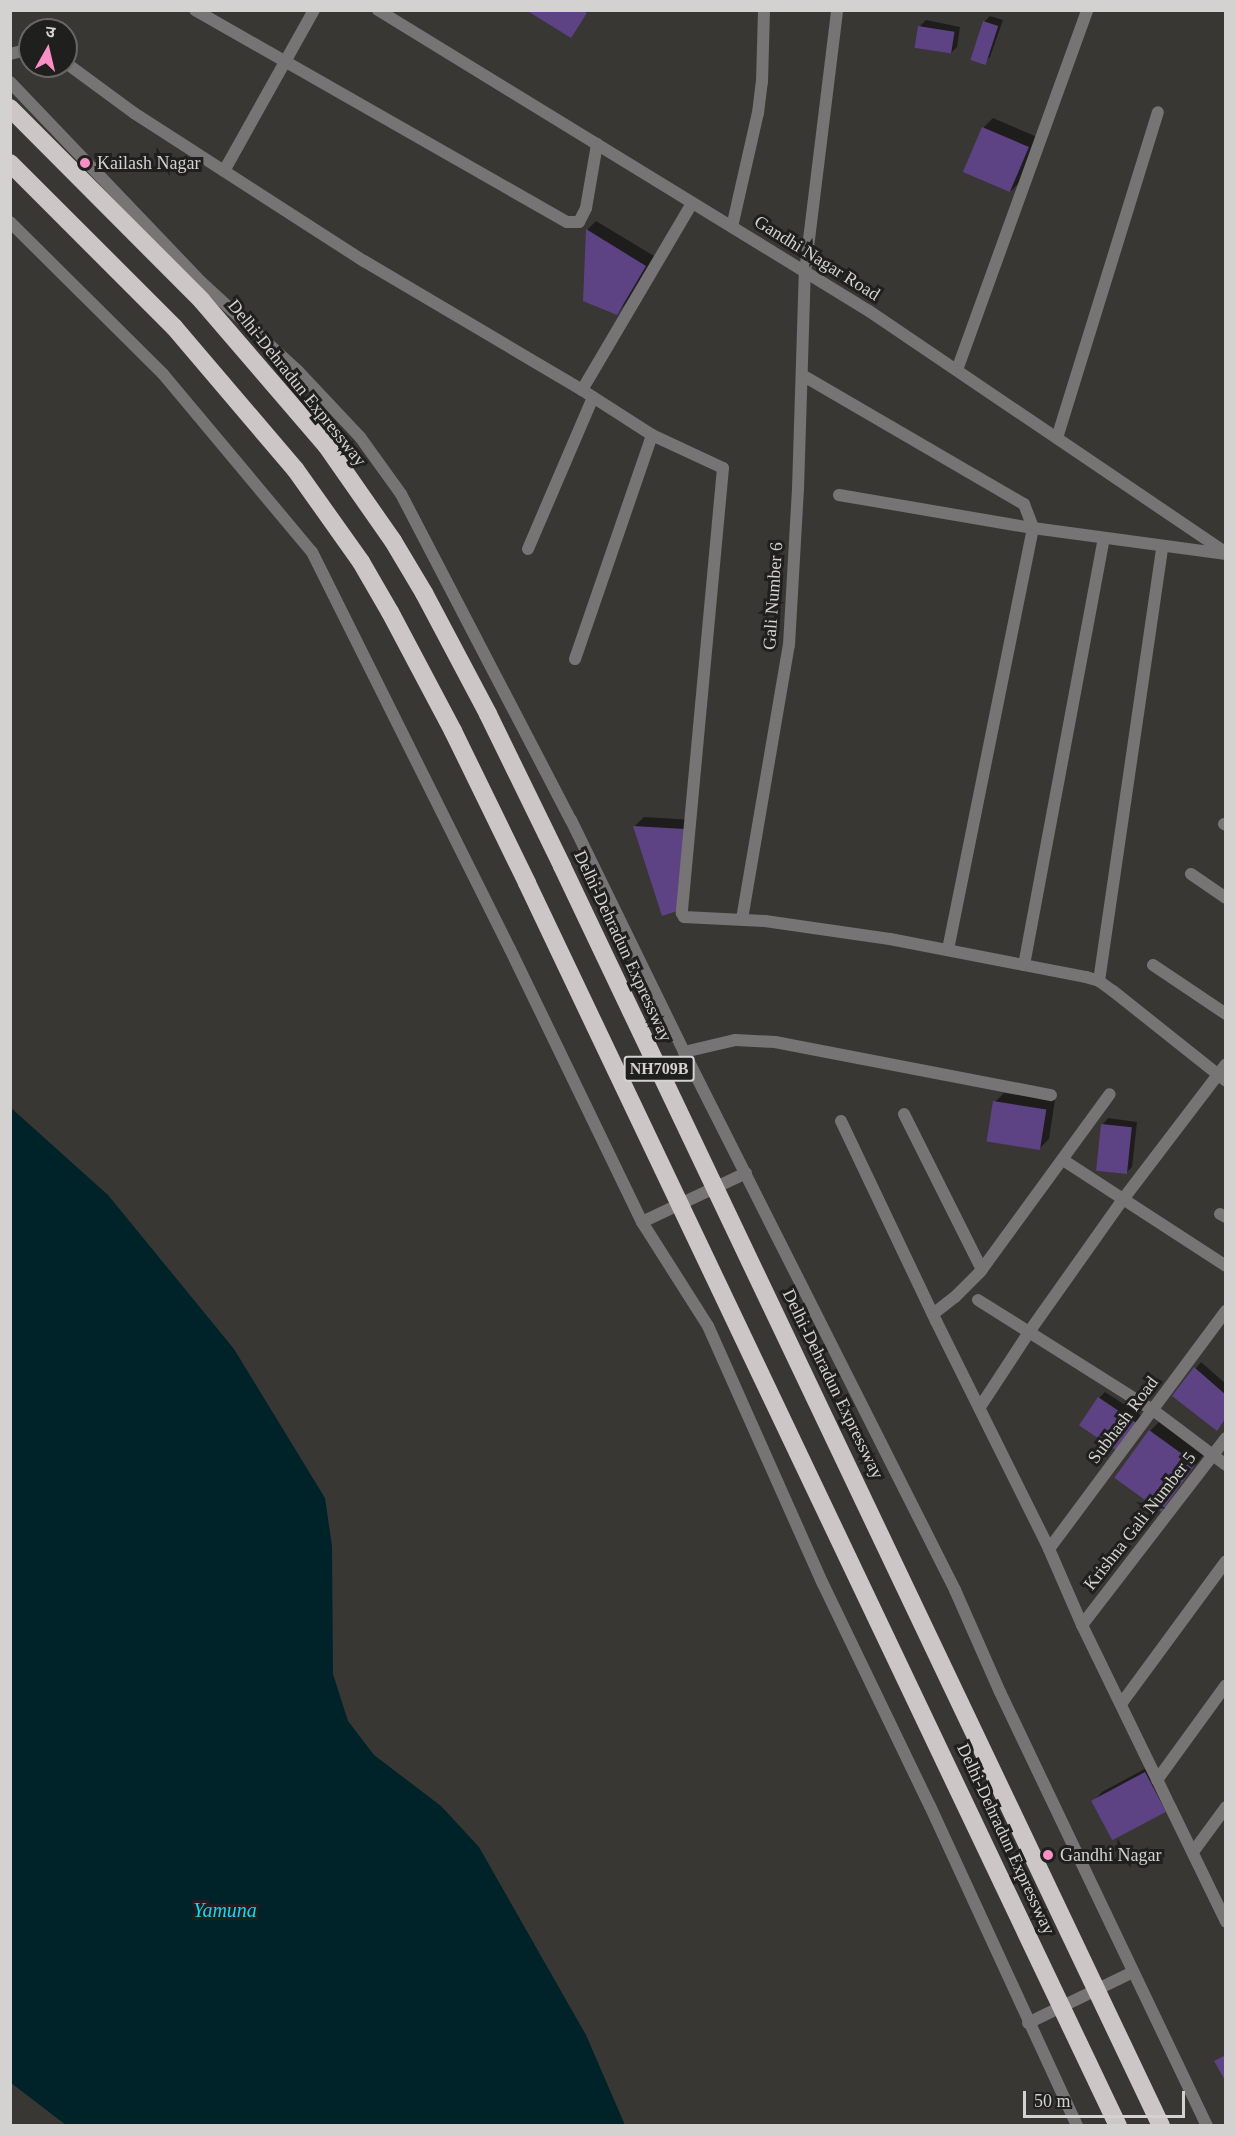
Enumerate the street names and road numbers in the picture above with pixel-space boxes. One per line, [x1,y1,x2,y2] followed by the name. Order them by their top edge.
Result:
[750,211,884,305] street label: Gandhi Nagar Road
[223,295,371,471] street label: Delhi-Dehradun Expressway
[758,541,788,651] street label: Gali Number 6
[569,847,677,1045] street label: Delhi-Dehradun Expressway
[623,1056,695,1082] road number: NH709B
[778,1286,888,1482] street label: Delhi-Dehradun Expressway
[1083,1372,1163,1468] street label: Subhash Road
[1079,1448,1201,1594] street label: Krishna Gali Number 5
[952,1740,1060,1938] street label: Delhi-Dehradun Expressway

